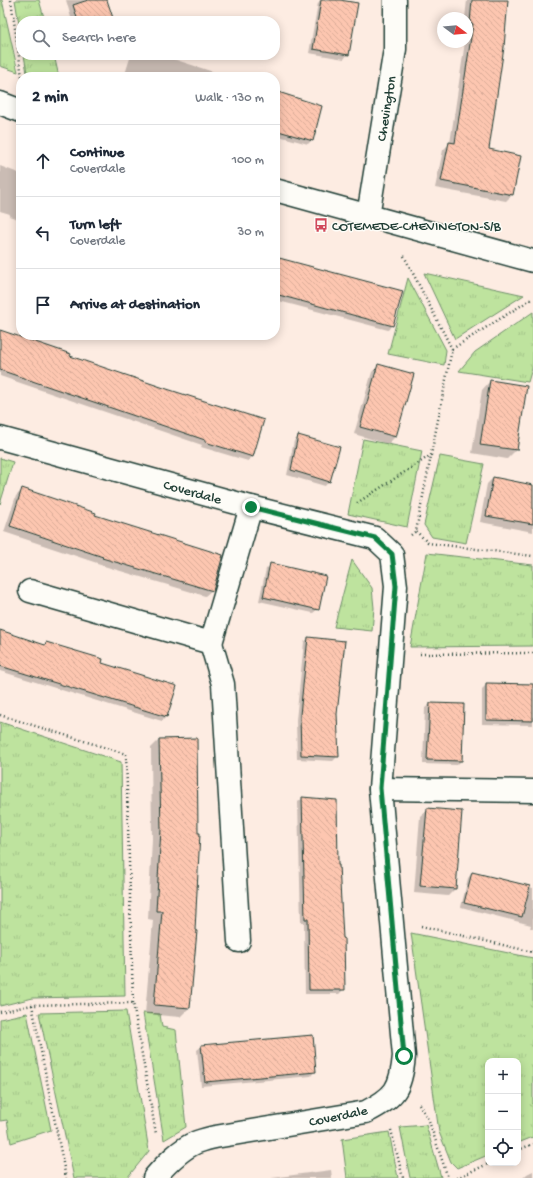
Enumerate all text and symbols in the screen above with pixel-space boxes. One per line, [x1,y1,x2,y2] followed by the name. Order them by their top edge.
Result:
[437,12,473,48] north arrow
[16,16,280,60] search box
[30,27,52,49] icon: search
[62,29,136,47] text: Search here
[374,75,402,143] street label: Chevington
[32,88,68,108] text: 2 min
[195,91,264,106] text: Walk · 130 m
[70,144,124,162] text: Continue
[32,150,54,172] icon: ahead
[232,153,264,168] text: 100 m
[70,162,125,177] text: Coverdale
[70,216,121,234] text: Turn left
[313,217,329,233] bus stop icon: COTEMEDE-CHEVINGTON-S/B
[332,219,501,236] place label: COTEMEDE-CHEVINGTON-S/B
[32,222,54,244] icon: left
[238,225,264,240] text: 30 m
[70,234,125,249] text: Coverdale
[32,294,54,316] icon: arrive
[70,296,200,314] text: Arrive at destination
[161,477,224,510] street label: Coverdale
[242,498,260,516] route end
[395,1047,413,1065] route start
[485,1058,521,1166] map controls
[485,1058,521,1094] button: +
[485,1094,521,1130] button: −
[308,1103,370,1132] street label: Coverdale
[485,1130,521,1166] button: locate

